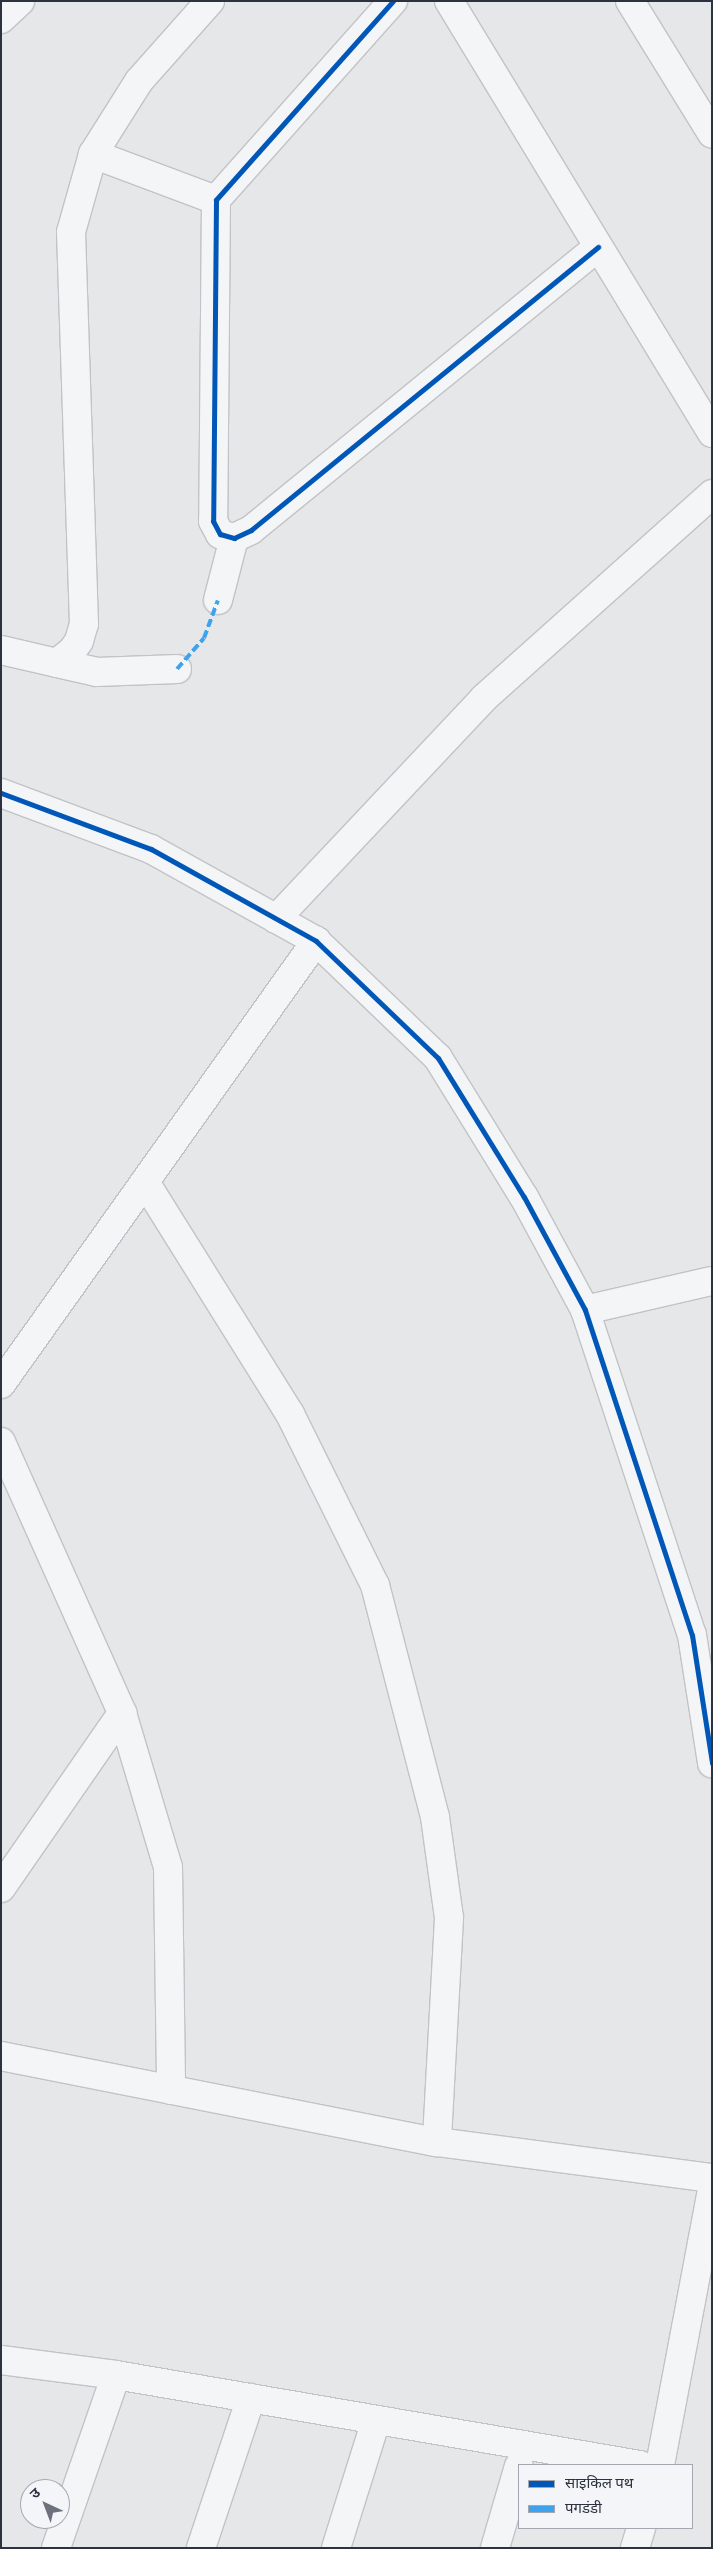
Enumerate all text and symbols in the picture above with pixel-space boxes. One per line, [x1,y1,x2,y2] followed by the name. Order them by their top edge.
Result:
[518,2464,693,2529] legend
[565,2474,633,2492] text: साइकिल पथ
[20,2479,70,2529] north arrow
[26,2484,44,2502] text: उ
[565,2499,602,2517] text: पगडंडी

